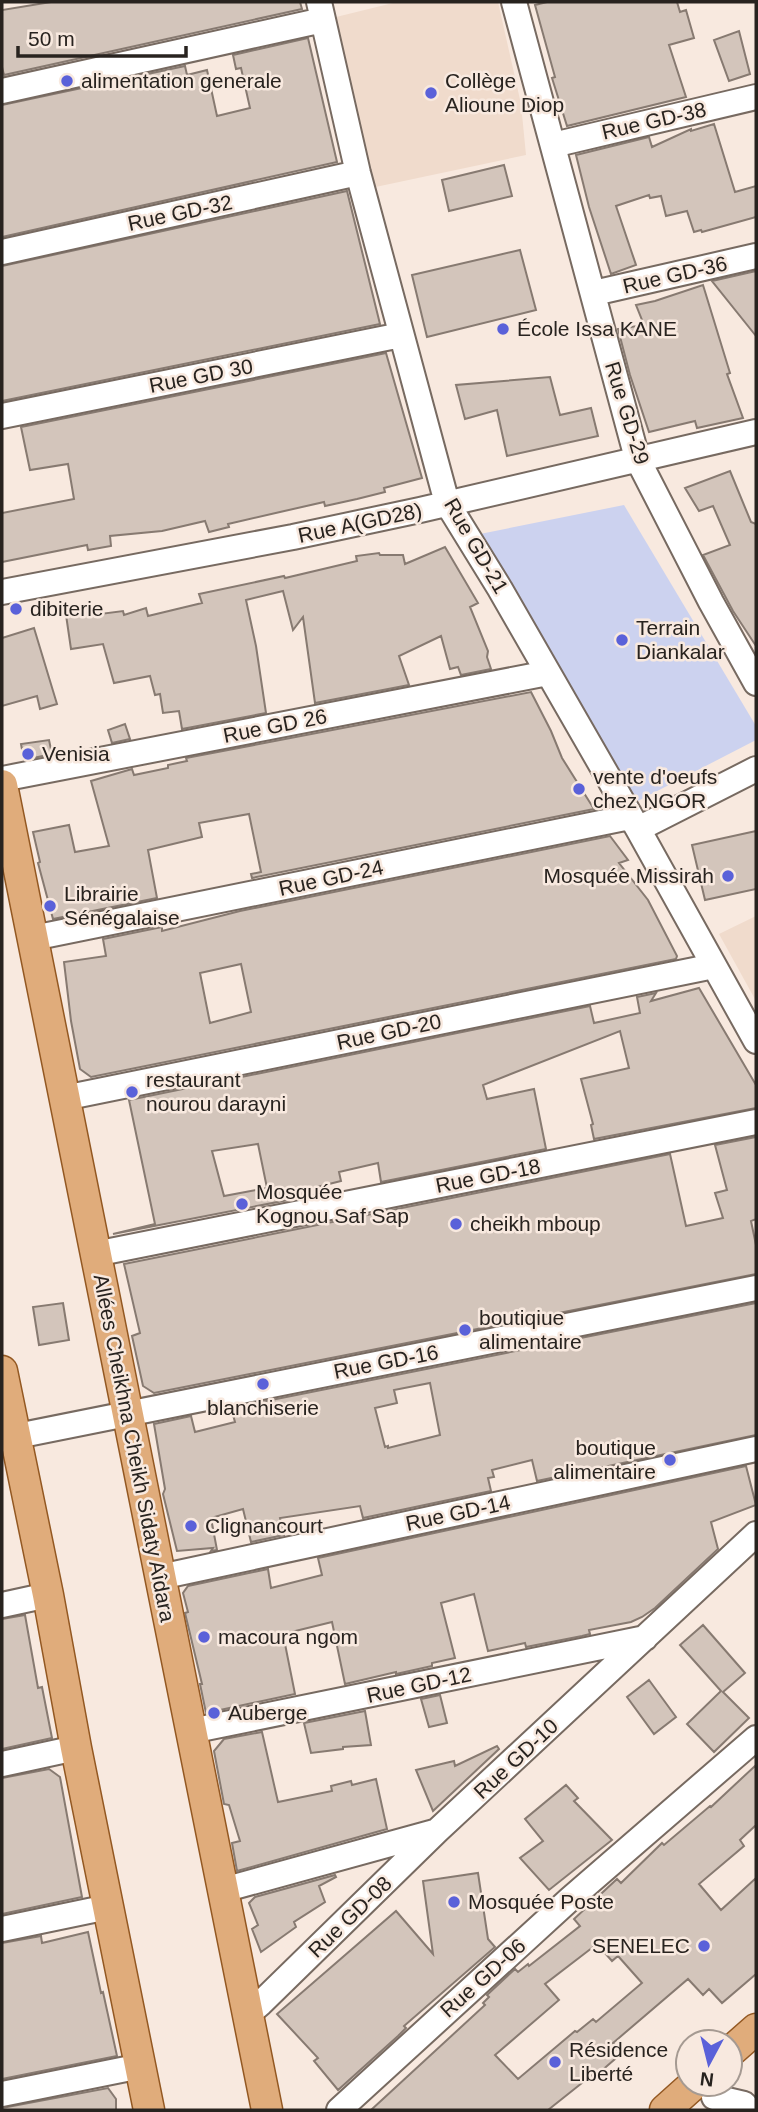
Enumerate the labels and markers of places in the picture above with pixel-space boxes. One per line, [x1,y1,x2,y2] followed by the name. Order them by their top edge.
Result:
[81,69,282,92] place label: alimentation generale
[445,69,564,116] place label: Collège Alioune Diop
[59,73,75,89] marker: alimentation generale
[423,85,439,101] marker: Collège Alioune Diop
[517,317,677,340] place label: École Issa KANE
[495,321,511,337] marker: École Issa KANE
[30,597,104,620] place label: dibiterie
[8,601,24,617] marker: dibiterie
[636,616,725,663] place label: Terrain Diankalar
[614,632,630,648] marker: Terrain Diankalar
[42,742,110,765] place label: Venisia
[20,746,36,762] marker: Venisia
[593,765,717,812] place label: vente d'oeufs chez NGOR
[571,781,587,797] marker: vente d'oeufs chez NGOR
[544,864,714,887] place label: Mosquée Missirah
[720,868,736,884] marker: Mosquée Missirah
[64,882,180,929] place label: Librairie Sénégalaise
[42,898,58,914] marker: Librairie Sénégalaise
[146,1068,286,1115] place label: restaurant nourou darayni
[124,1084,140,1100] marker: restaurant nourou darayni
[256,1180,409,1227] place label: Mosquée Kognou Saf Sap
[234,1196,250,1212] marker: Mosquée Kognou Saf Sap
[470,1212,601,1235] place label: cheikh mboup
[448,1216,464,1232] marker: cheikh mboup
[479,1306,582,1353] place label: boutiqiue alimentaire
[457,1322,473,1338] marker: boutiqiue alimentaire
[255,1376,271,1392] marker: blanchiserie
[207,1396,319,1419] place label: blanchiserie
[553,1436,656,1483] place label: boutique alimentaire
[662,1452,678,1468] marker: boutique alimentaire
[205,1514,323,1537] place label: Clignancourt
[183,1518,199,1534] marker: Clignancourt
[218,1625,358,1648] place label: macoura ngom
[196,1629,212,1645] marker: macoura ngom
[228,1701,307,1724] place label: Auberge
[206,1705,222,1721] marker: Auberge
[468,1890,614,1913] place label: Mosquée Poste
[446,1894,462,1910] marker: Mosquée Poste
[592,1934,690,1957] place label: SENELEC
[696,1938,712,1954] marker: SENELEC
[569,2038,668,2085] place label: Résidence Liberté
[547,2054,563,2070] marker: Résidence Liberté

